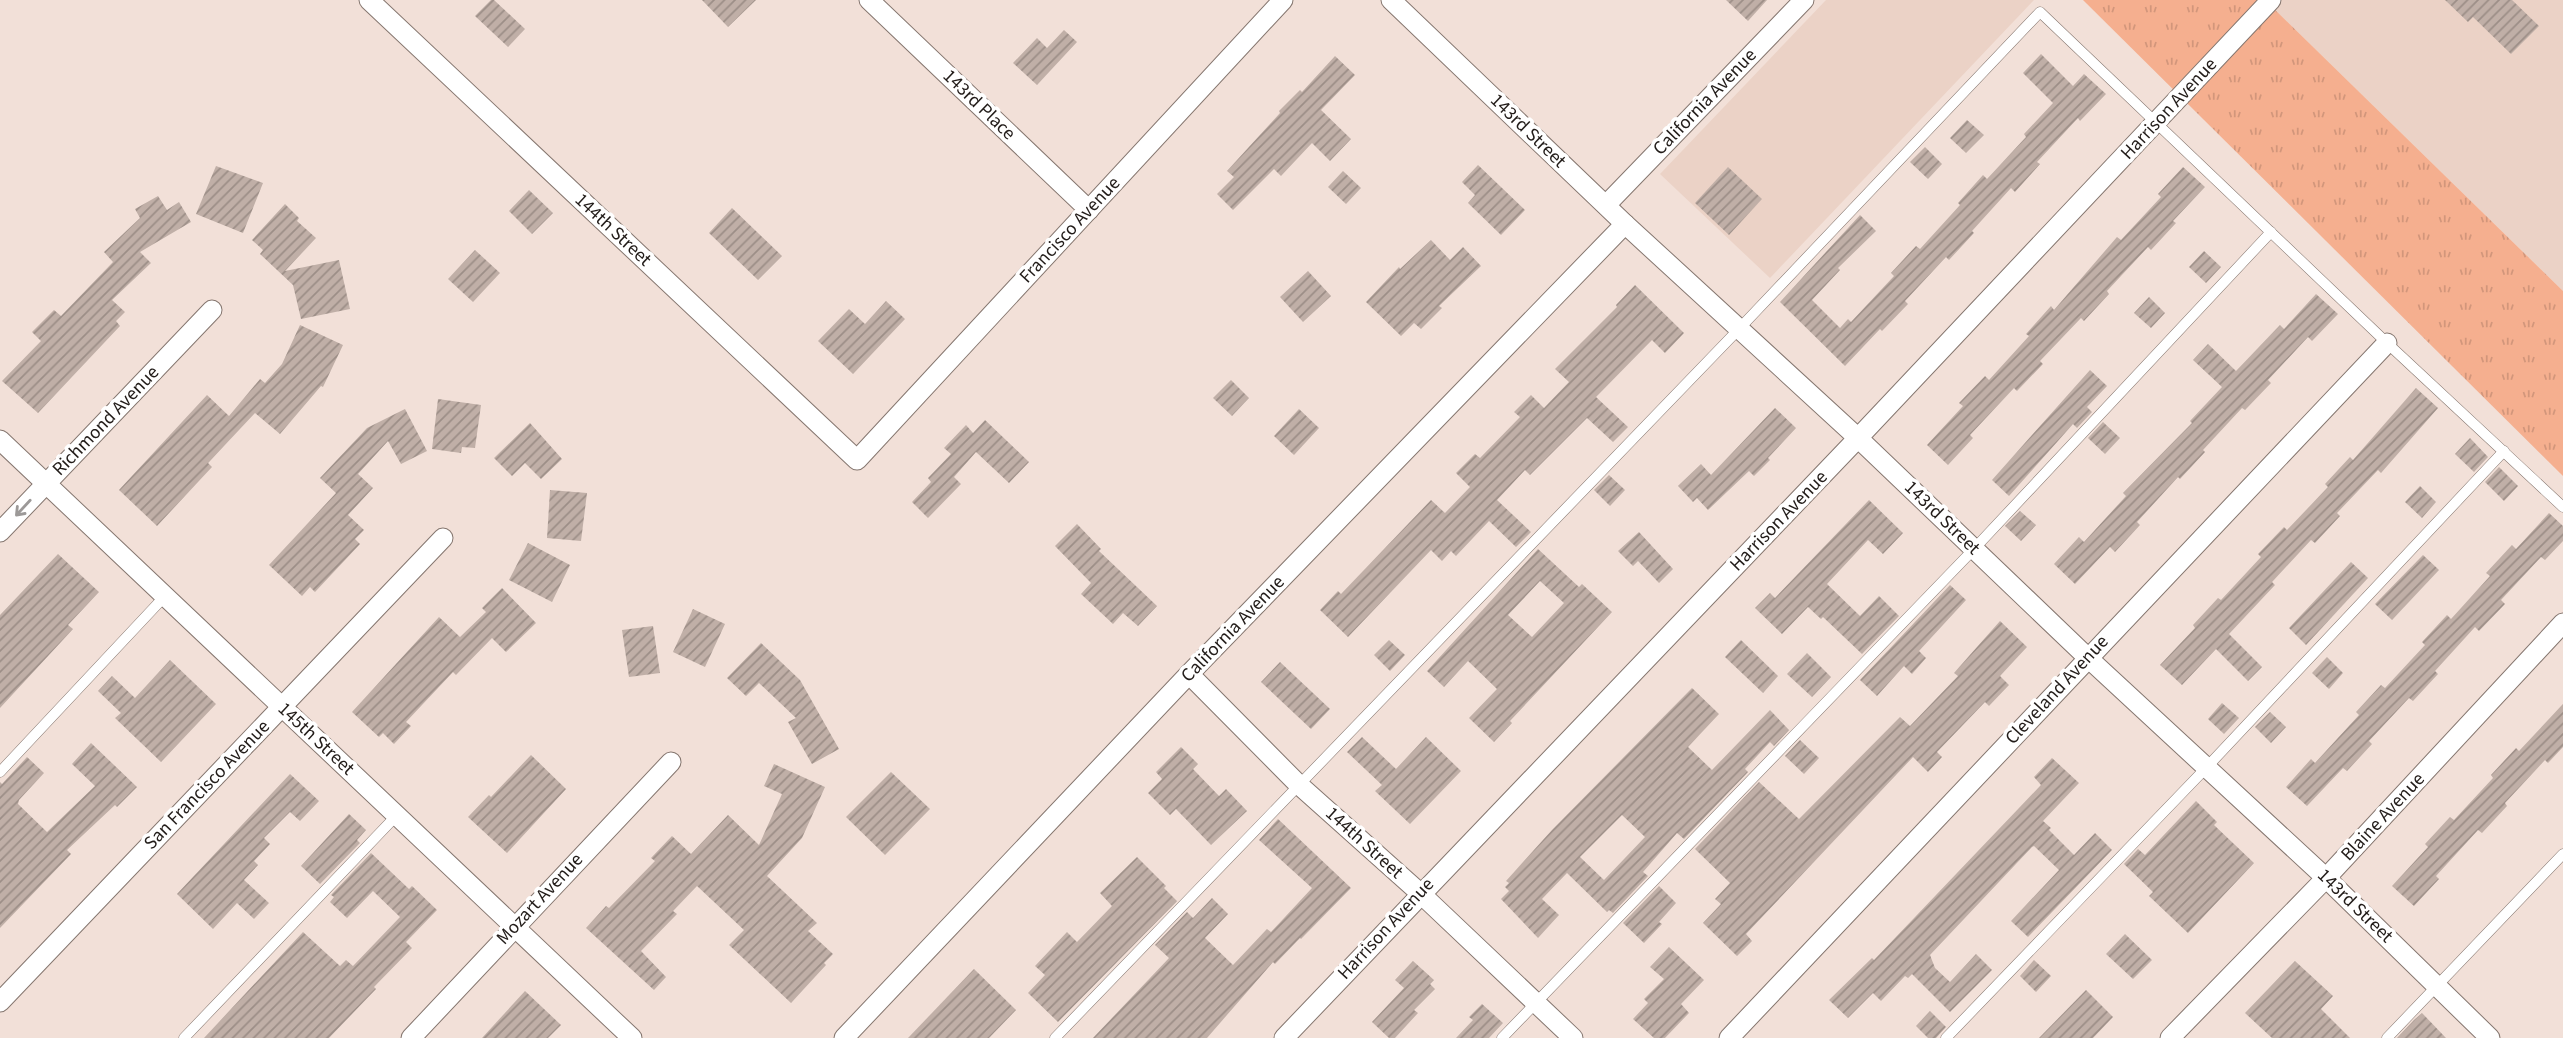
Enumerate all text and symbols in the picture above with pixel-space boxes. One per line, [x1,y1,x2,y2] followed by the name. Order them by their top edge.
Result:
[1647,43,1763,161] street label: California Avenue
[2115,52,2223,166] street label: Harrison Avenue
[937,63,1021,147] street label: 143rd Place
[1484,88,1573,175] street label: 143rd Street
[1013,171,1127,289] street label: Francisco Avenue
[569,187,658,273] street label: 144th Street
[46,360,166,482] street label: Richmond Avenue
[1724,465,1834,577] street label: Harrison Avenue
[1898,475,1987,562] street label: 143rd Street
[15,499,31,517] one-way arrow
[1175,570,1291,688] street label: California Avenue
[1999,629,2115,751] street label: Cleveland Avenue
[272,696,361,782] street label: 145th Street
[138,714,276,856] street label: San Francisco Avenue
[2335,767,2431,867] street label: Blaine Avenue
[1319,801,1409,886] street label: 144th Street
[490,847,590,951] street label: Mozart Avenue
[2311,863,2400,950] street label: 143rd Street
[1332,872,1440,986] street label: Harrison Avenue

